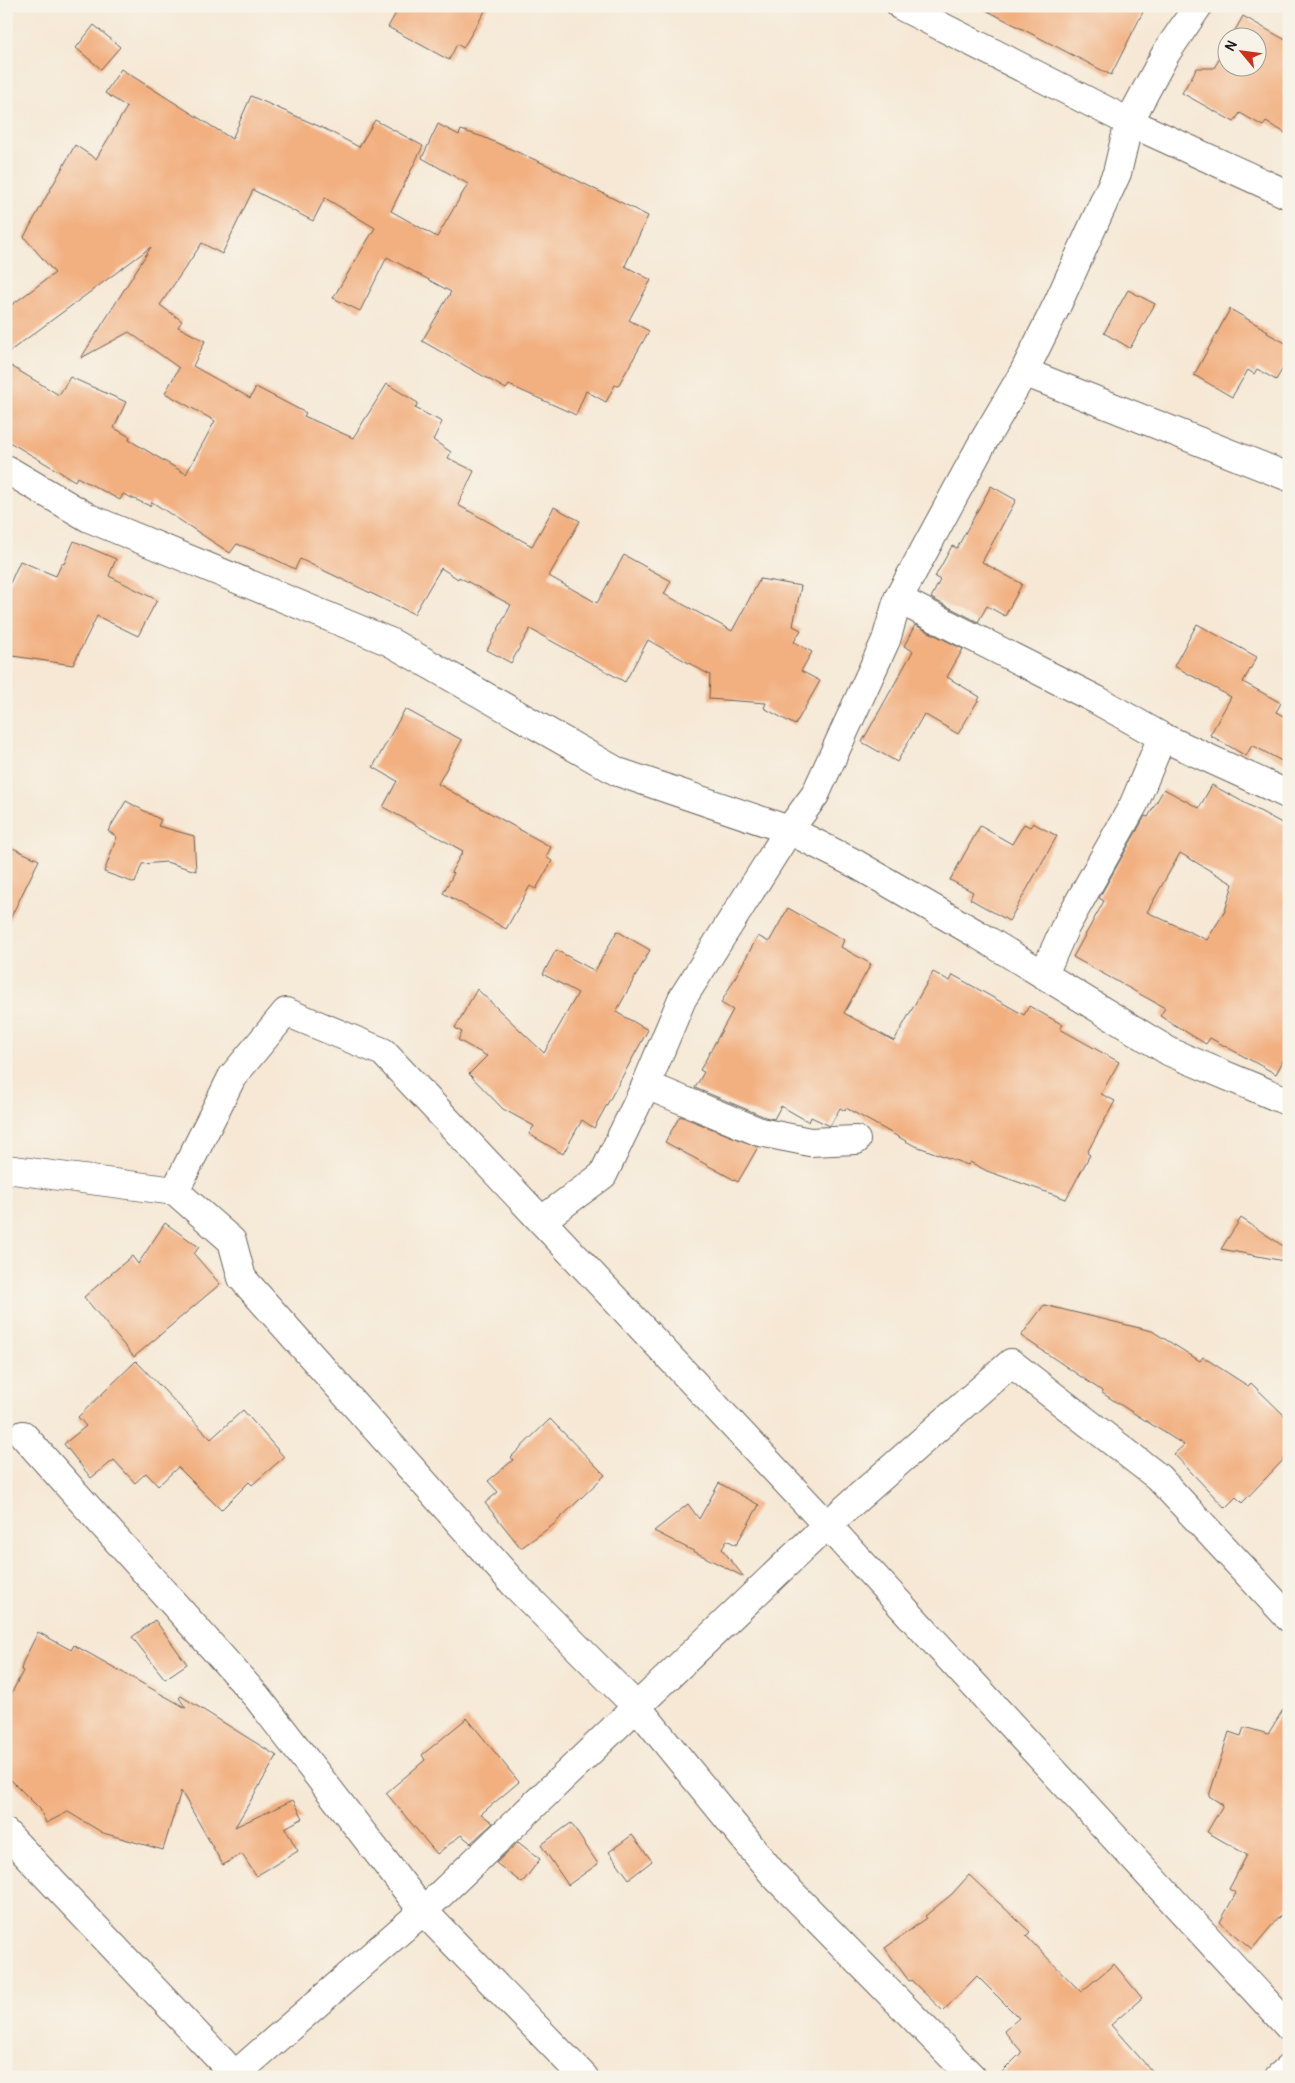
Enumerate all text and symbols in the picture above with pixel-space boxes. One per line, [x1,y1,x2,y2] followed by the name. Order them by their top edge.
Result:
[1218,28,1268,78] north arrow
[1221,38,1241,54] text: N

